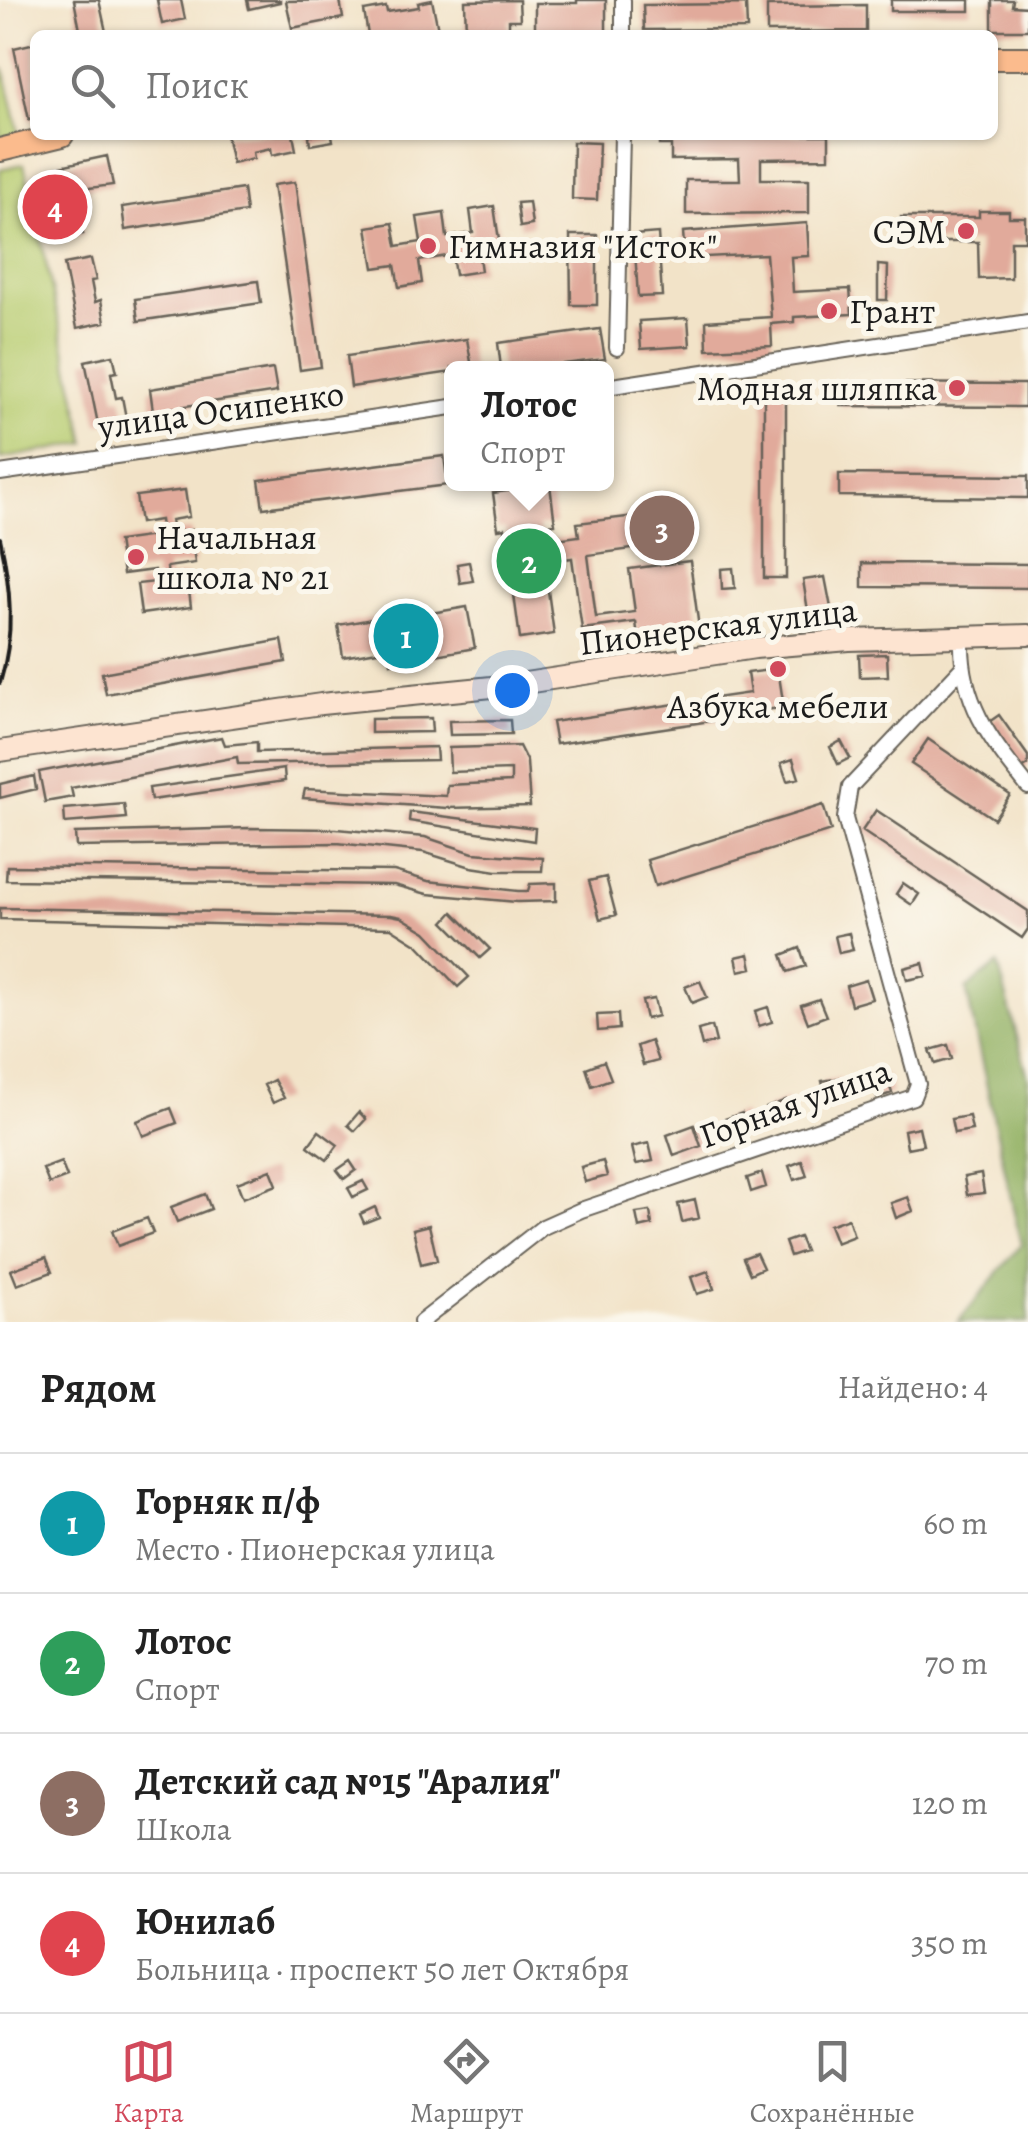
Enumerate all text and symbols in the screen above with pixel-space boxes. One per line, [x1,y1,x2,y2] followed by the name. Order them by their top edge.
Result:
[30,30,998,140] search box
[65,58,120,113] icon: search
[145,59,249,111] text: Поиск
[22,170,88,244] pin: 4
[873,207,946,255] place label: СЭМ
[955,220,977,242] marker: СЭМ
[448,222,717,270] place label: Гимназия "Исток"
[417,235,439,257] marker: Гимназия "Исток"
[849,287,935,335] place label: Грант
[818,300,840,322] marker: Грант
[444,361,614,491] popup
[696,364,937,412] place label: Модная шляпка
[94,369,347,451] street label: улица Осипенко
[946,377,968,399] marker: Модная шляпка
[481,378,577,430] text: Лотос
[481,430,565,474] text: Спорт
[630,490,694,566] pin: 3
[156,513,329,601] place label: Начальная школа № 21
[496,524,562,598] pin: 2
[125,546,147,568] marker: Начальная школа № 21
[576,585,860,667] street label: Пионерская улица
[374,598,438,674] pin: 1
[767,658,789,680] marker: Азбука мебели
[487,665,538,716] your location
[666,682,889,730] place label: Азбука мебели
[693,1046,897,1160] street label: Горная улица
[40,1359,157,1416] text: Рядом
[837,1365,988,1409] text: Найдено: 4
[135,1475,320,1527] text: Горняк п/ф
[67,1501,78,1545] text: 1
[923,1501,988,1545] text: 60 m
[135,1527,495,1571] text: Место · Пионерская улица
[135,1615,232,1667] text: Лотос
[65,1641,80,1685] text: 2
[925,1641,988,1685] text: 70 m
[135,1667,220,1711] text: Спорт
[135,1755,561,1807] text: Детский сад №15 "Аралия"
[66,1781,79,1825] text: 3
[912,1781,988,1825] text: 120 m
[135,1807,232,1851] text: Школа
[135,1895,275,1947] text: Юнилаб
[65,1921,80,1965] text: 4
[911,1921,988,1965] text: 350 m
[135,1947,629,1991] text: Больница · проспект 50 лет Октября
[113,2034,184,2132] tab: Карта
[410,2034,523,2132] tab: Маршрут
[750,2034,915,2132] tab: Сохранённые

